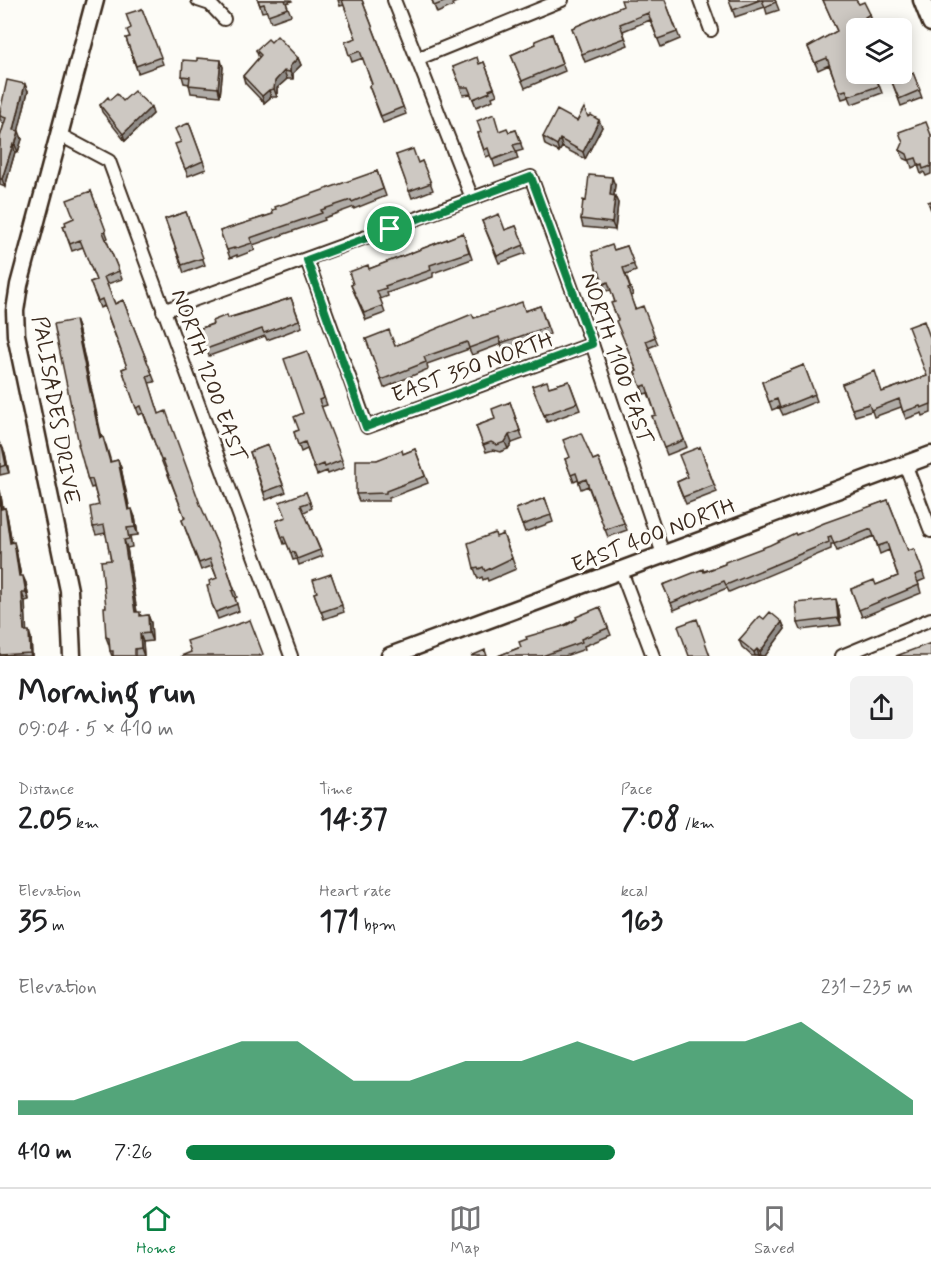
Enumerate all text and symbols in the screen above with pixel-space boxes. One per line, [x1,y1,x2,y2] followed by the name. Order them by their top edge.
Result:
[846,18,912,84] map controls
[846,18,912,84] button: layers
[364,203,415,254] pin
[373,212,406,245] icon: arrive
[574,269,659,449] street label: NORTH 1100 EAST
[164,286,253,467] street label: NORTH 1200 EAST
[25,314,85,507] street label: PALISADES DRIVE
[388,326,557,410] street label: EAST 350 NORTH
[568,492,740,580] street label: EAST 400 NORTH
[18,671,196,715] text: Morning run
[850,676,913,739] button: share
[18,716,174,743] text: 09:04 · 5 × 410 m
[18,779,74,800] text: Distance
[319,779,353,800] text: Time
[621,779,653,800] text: Pace
[18,800,72,839] text: 2.05
[319,800,388,839] text: 14:37
[621,800,680,839] text: 7:08
[72,813,99,834] text: km
[680,813,715,834] text: /km
[18,881,81,902] text: Elevation
[319,881,391,902] text: Heart rate
[621,881,648,902] text: kcal
[18,902,48,941] text: 35
[319,902,360,941] text: 171
[621,902,663,941] text: 163
[48,915,65,936] text: m
[360,915,396,936] text: bpm
[18,974,97,1001] text: Elevation
[821,974,913,1001] text: 231–235 m
[18,1139,72,1166] text: 410 m
[114,1139,152,1166] text: 7:26
[136,1202,176,1259] tab: Home
[449,1202,482,1259] tab: Map
[754,1202,795,1259] tab: Saved

